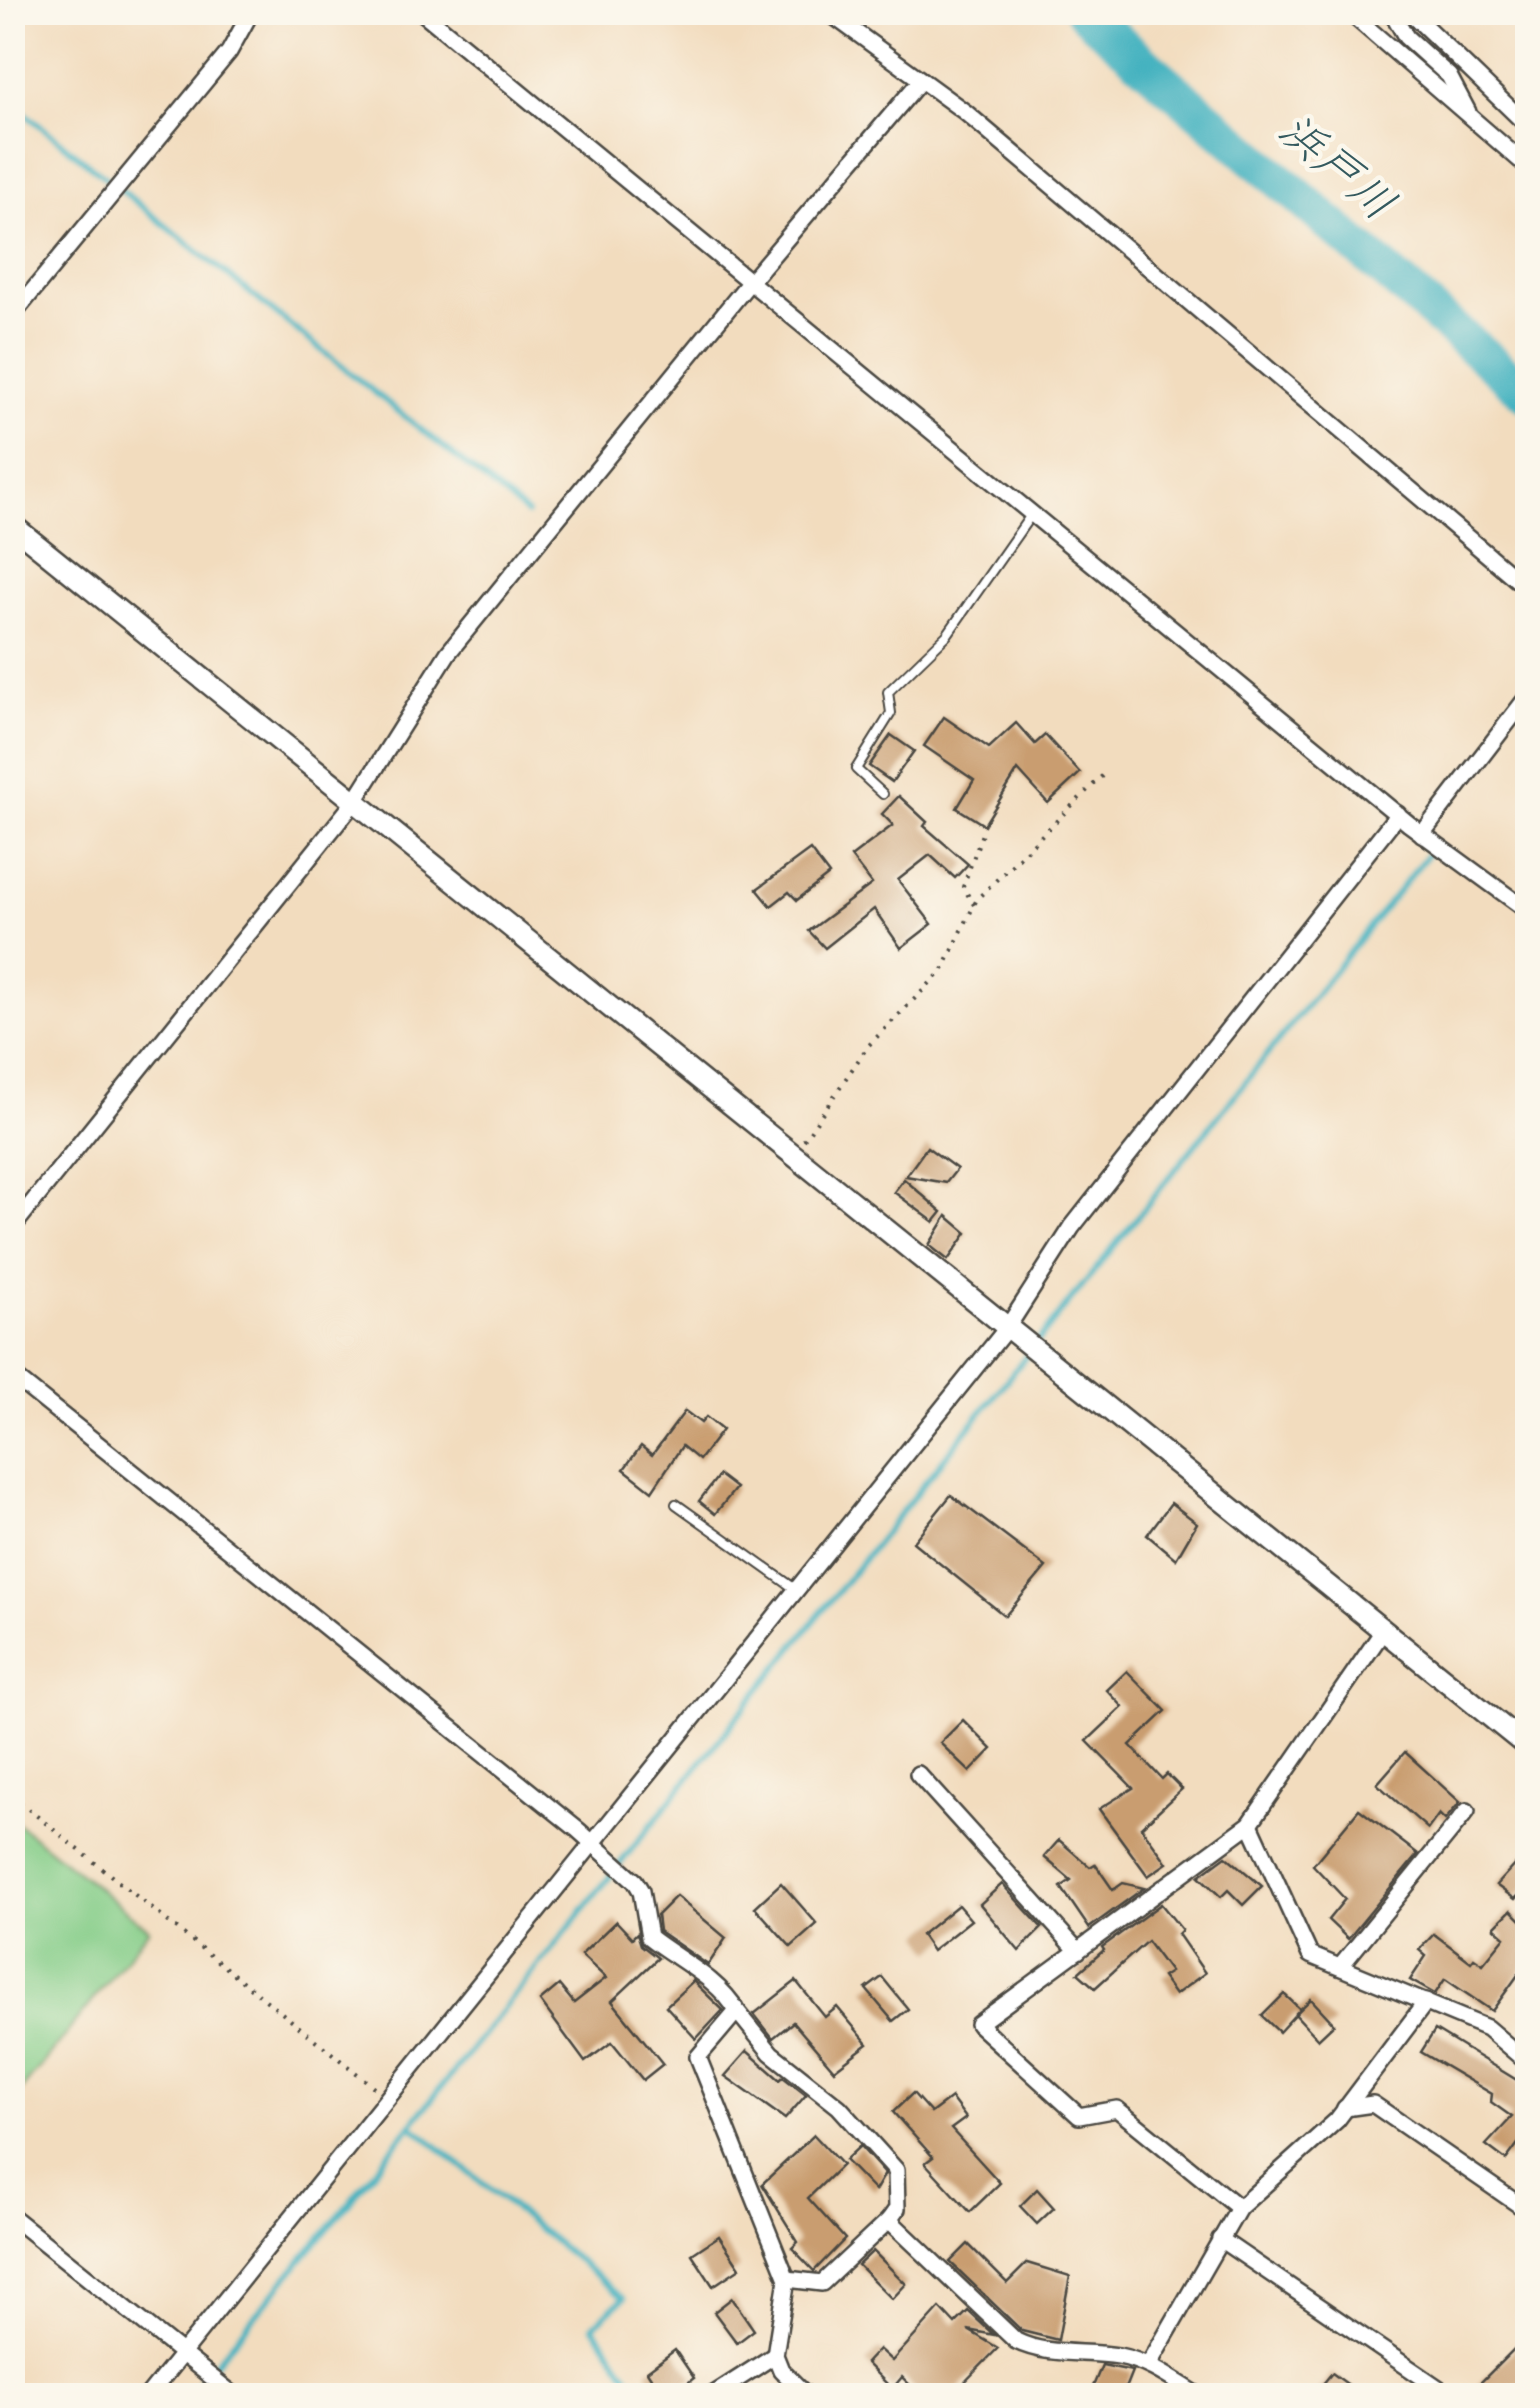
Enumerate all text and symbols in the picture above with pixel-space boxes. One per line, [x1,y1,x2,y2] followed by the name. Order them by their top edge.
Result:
[1267,101,1407,233] water label: 浜戸川

